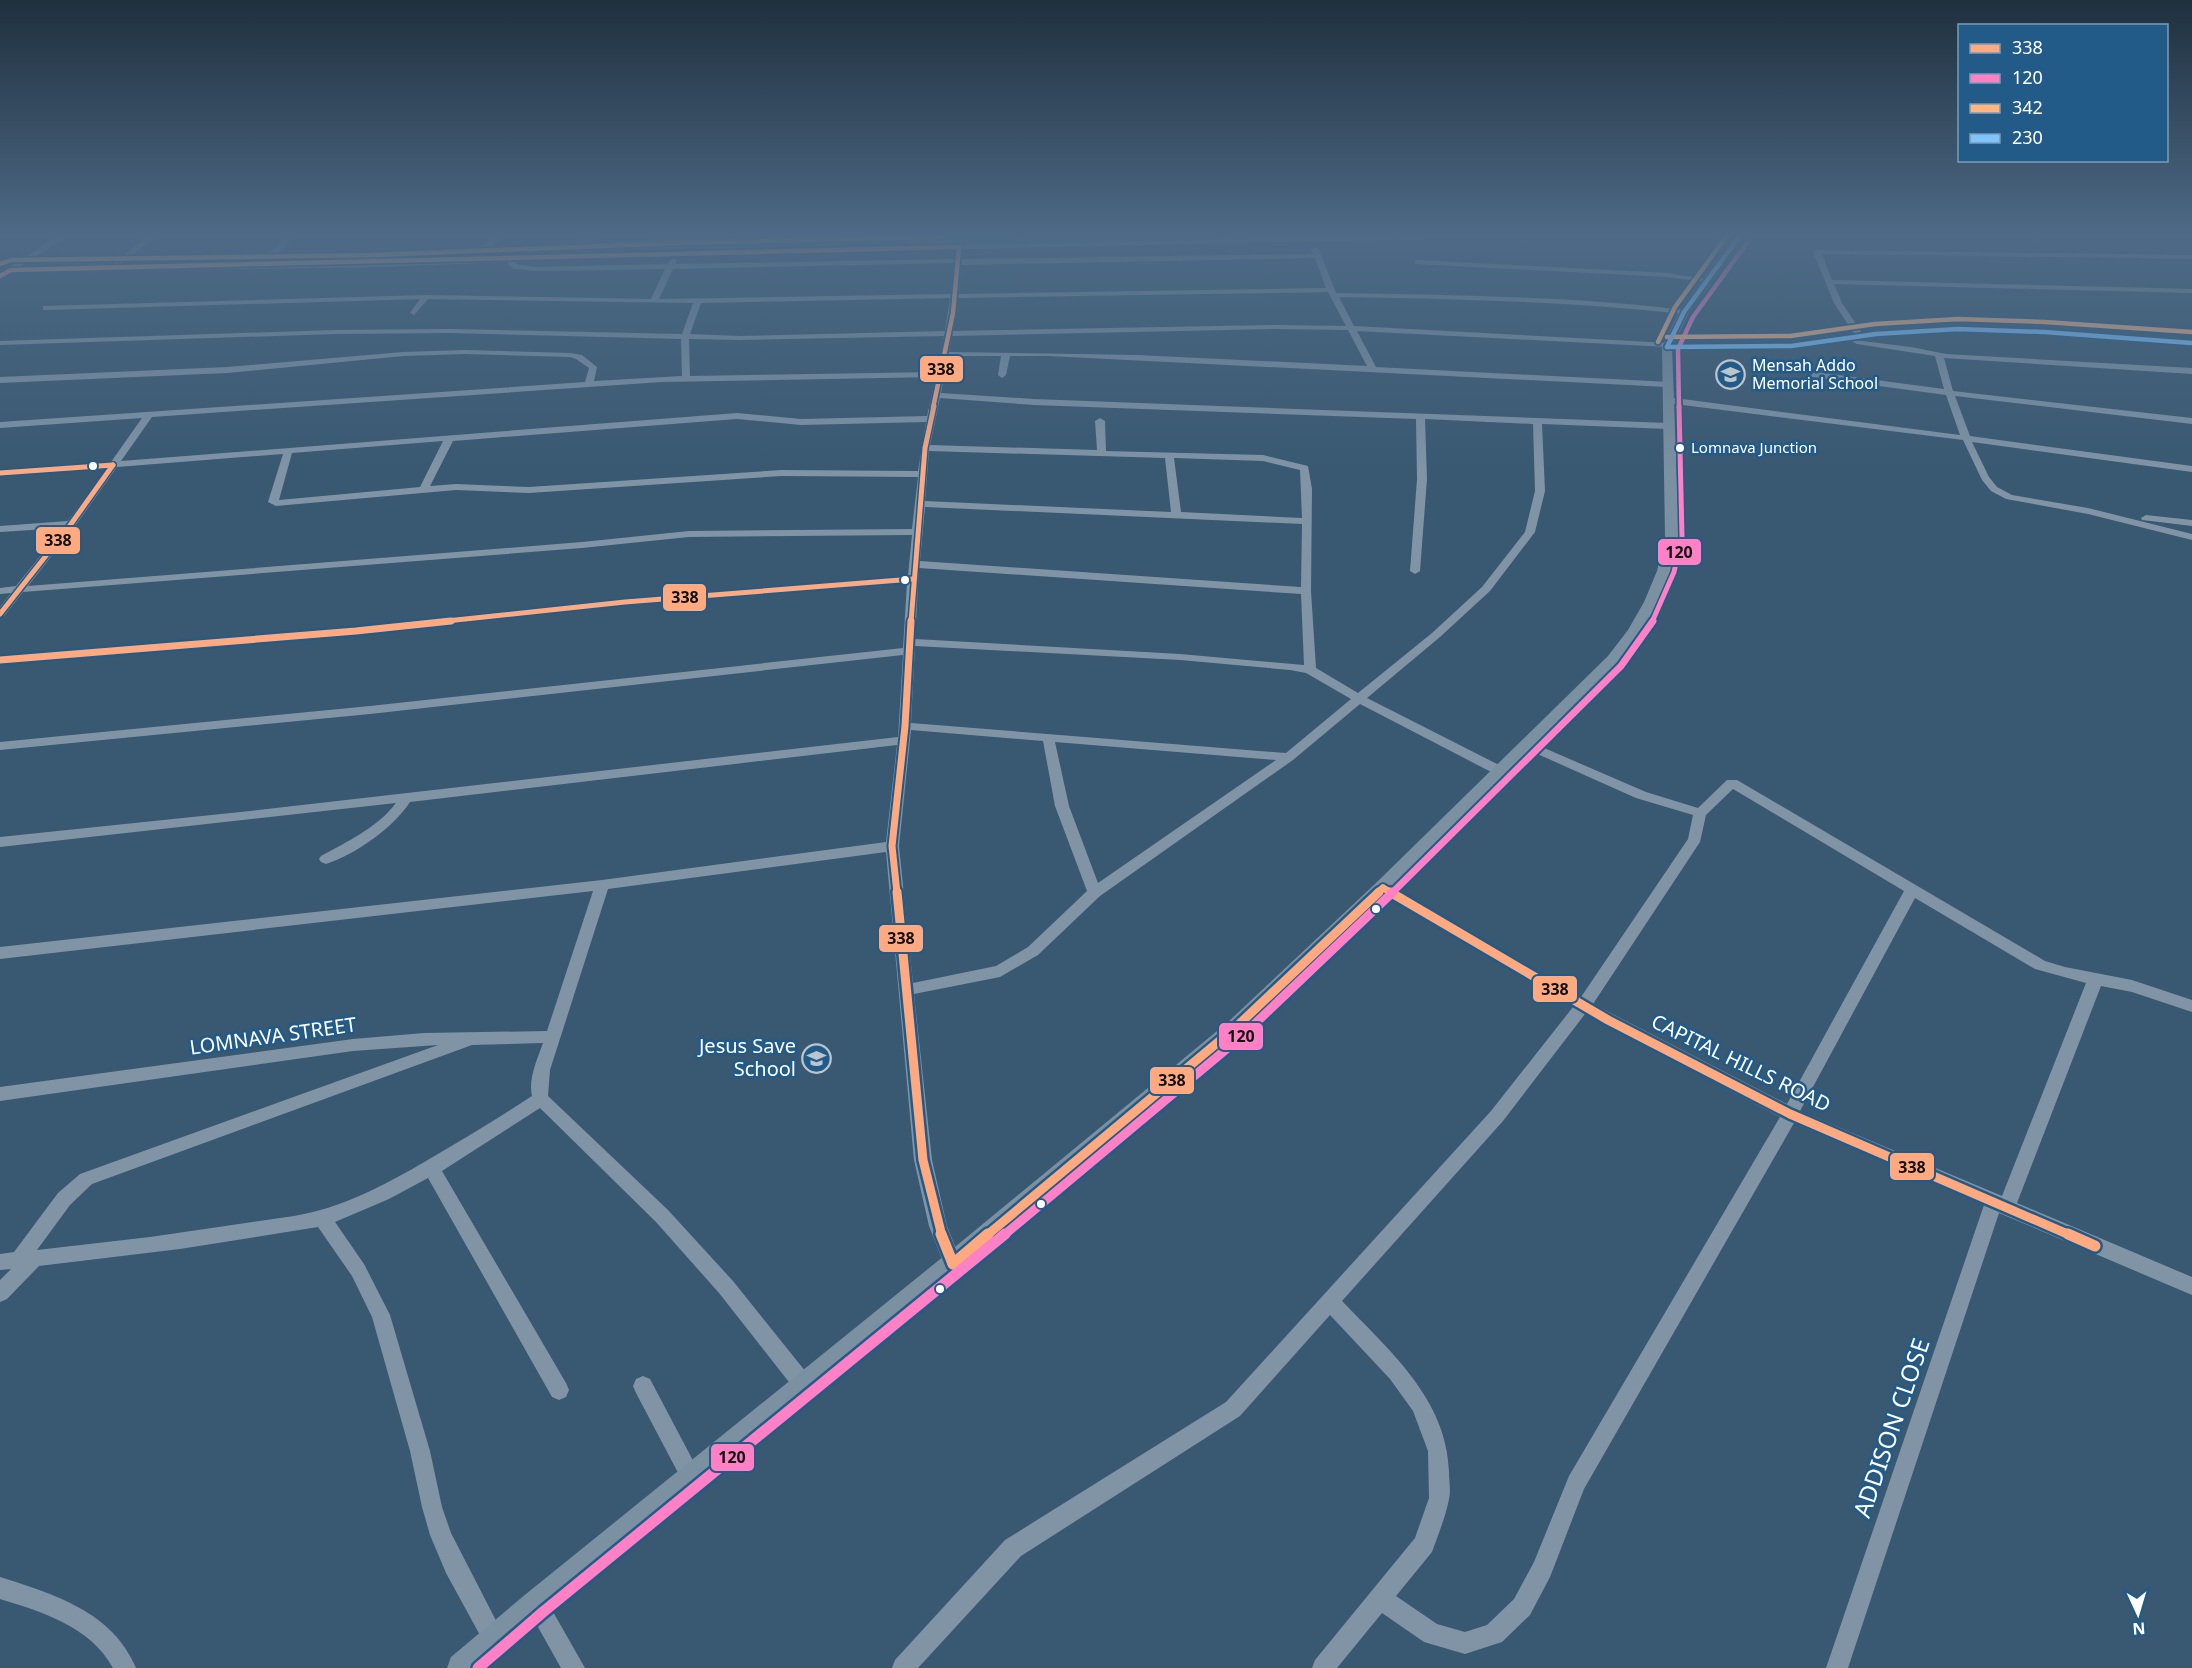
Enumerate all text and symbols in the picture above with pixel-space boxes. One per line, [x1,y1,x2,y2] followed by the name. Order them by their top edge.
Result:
[1958,24,2168,162] legend
[2012,35,2043,59] text: 338
[2012,65,2043,89] text: 120
[2012,95,2043,119] text: 342
[2012,125,2043,149] text: 230
[1752,354,1878,394] place label: Mensah Addo Memorial School
[919,355,964,383] line badge: 338
[927,358,955,380] text: 338
[1715,358,1747,390] school or university icon: Mensah Addo Memorial School
[1691,437,1817,457] place label: Lomnava Junction
[1674,442,1686,454] marker: Lomnava Junction
[87,460,99,472] unlabelled marker
[35,526,81,555] line badge: 338
[44,529,72,551] text: 338
[1657,538,1702,566] line badge: 120
[1665,541,1693,563] text: 120
[899,574,911,586] unlabelled marker
[662,583,707,612] line badge: 338
[671,586,699,608] text: 338
[1370,903,1382,915] unlabelled marker
[878,924,924,953] line badge: 338
[887,927,915,949] text: 338
[1532,975,1578,1003] line badge: 338
[1541,978,1569,1000] text: 338
[1647,1007,1835,1118] street label: CAPITAL HILLS ROAD
[188,1010,358,1061] street label: LOMNAVA STREET
[1218,1022,1264,1051] line badge: 120
[1227,1025,1255,1047] text: 120
[697,1032,796,1082] place label: Jesus Save School
[801,1042,833,1074] school or university icon: Jesus Save School
[1149,1066,1195,1095] line badge: 338
[1158,1069,1186,1091] text: 338
[1889,1152,1935,1181] line badge: 338
[1898,1156,1926,1178] text: 338
[1035,1198,1047,1210] unlabelled marker
[934,1283,946,1295] unlabelled marker
[1844,1334,1937,1522] street label: ADDISON CLOSE
[710,1443,755,1472] line badge: 120
[718,1446,746,1468] text: 120
[2108,1584,2168,1644] north arrow
[2132,1618,2146,1640] text: N

